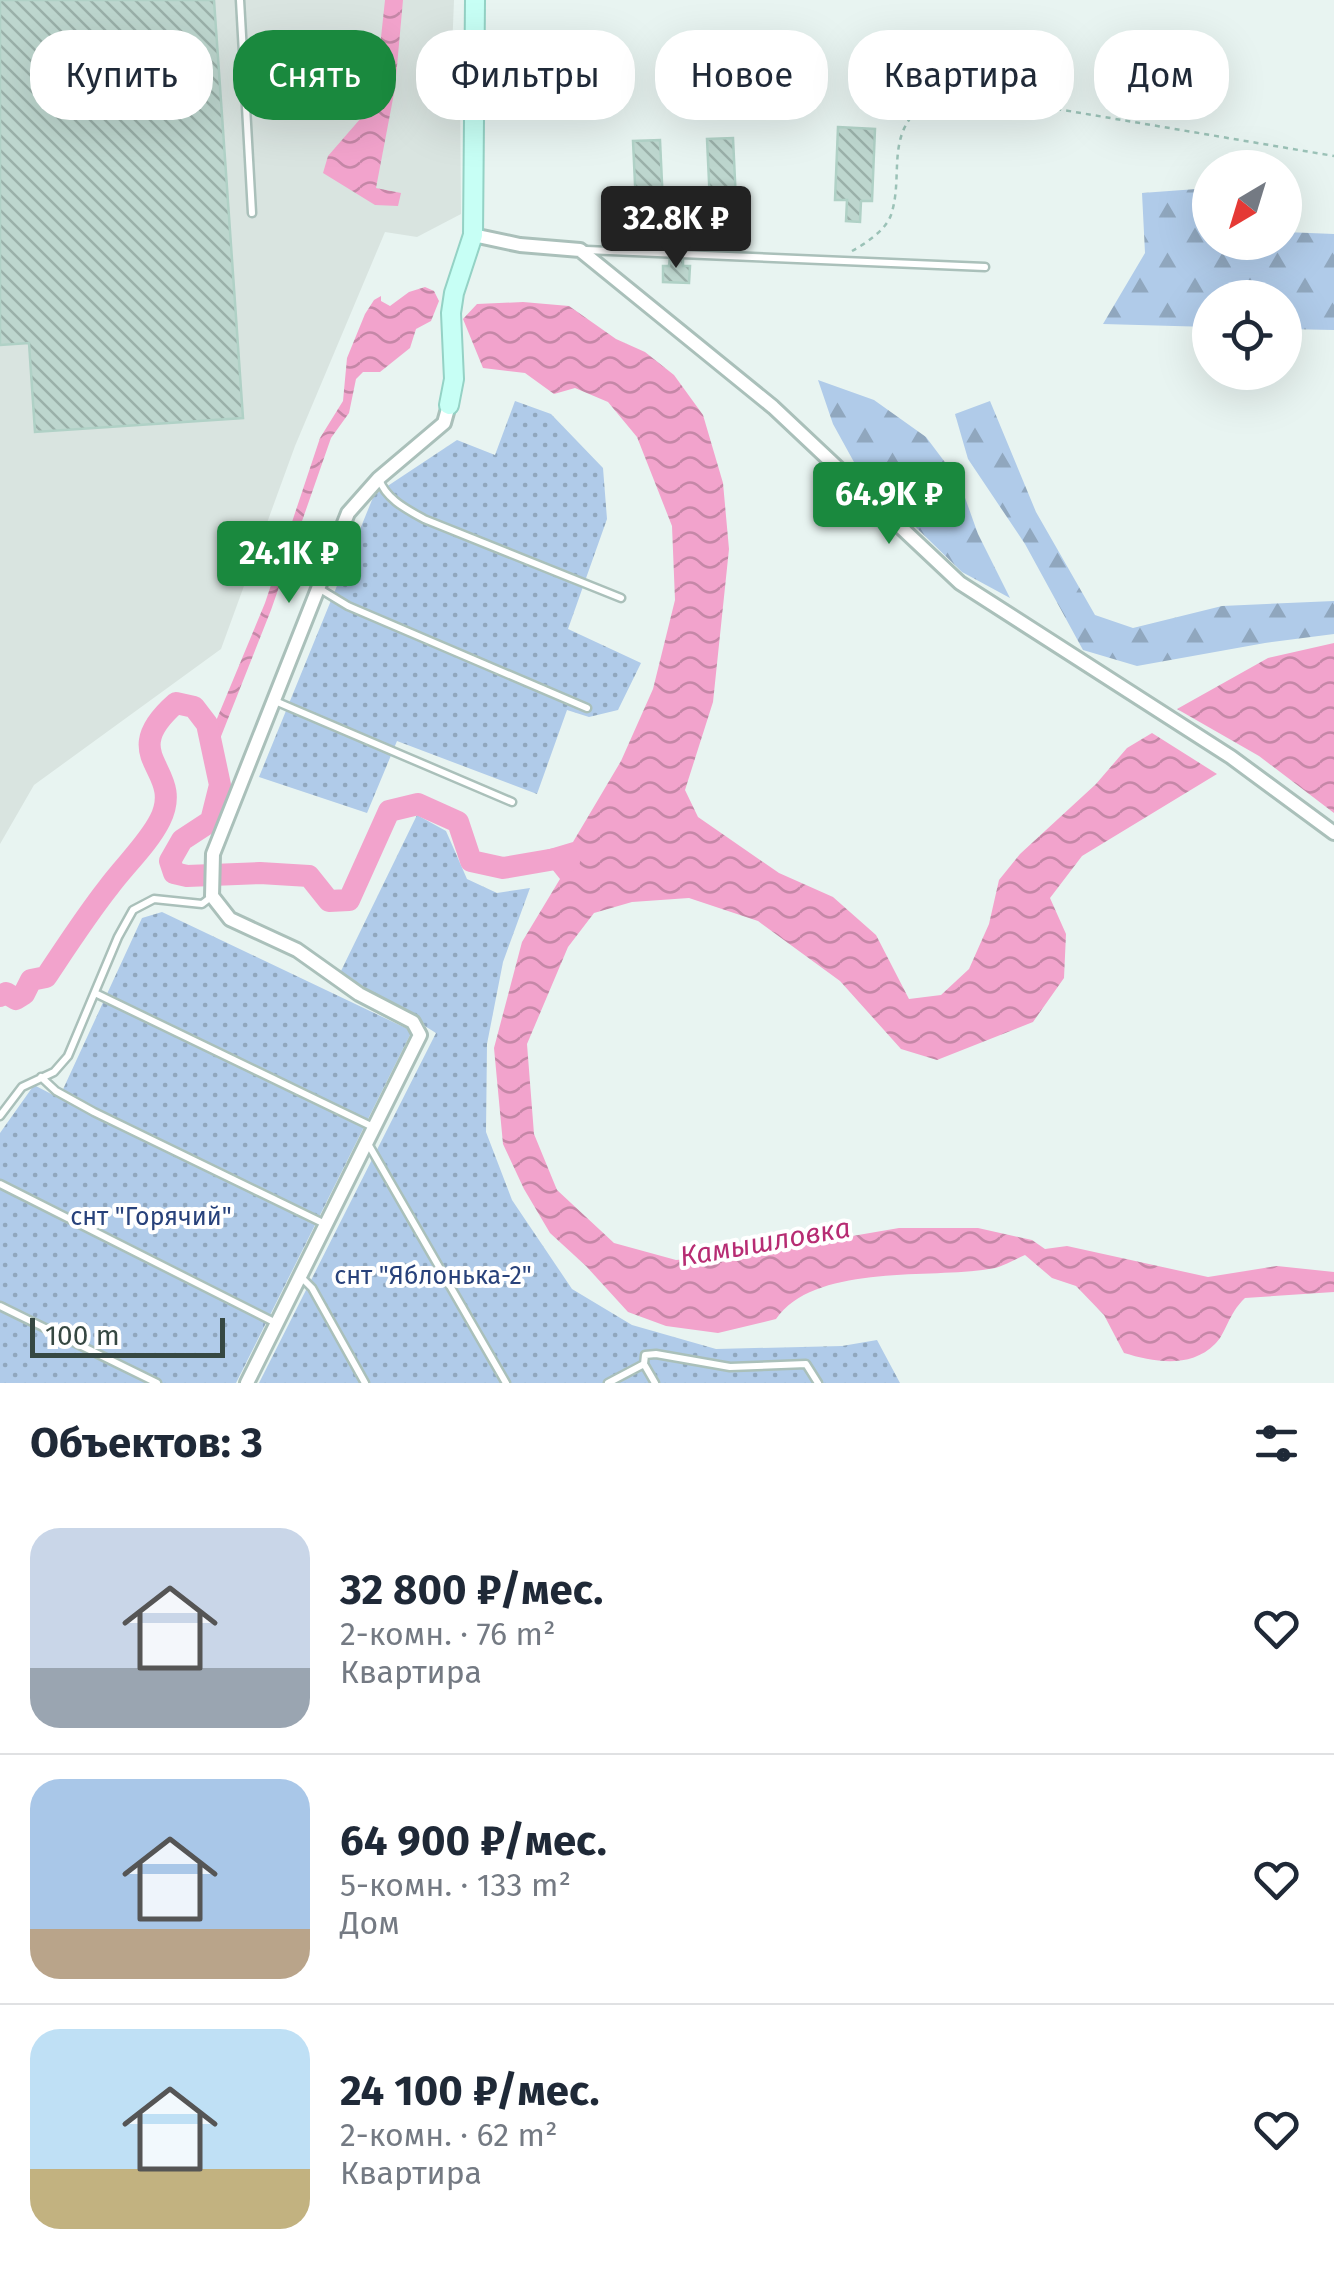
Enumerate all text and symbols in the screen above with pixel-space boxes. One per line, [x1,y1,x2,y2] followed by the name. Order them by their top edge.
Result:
[30,30,213,120] chip: Купить
[233,30,396,120] chip: Снять
[416,30,635,120] chip: Фильтры
[655,30,828,120] chip: Новое
[848,30,1074,120] chip: Квартира
[1094,30,1229,120] chip: Дом
[1192,150,1302,260] north arrow
[1192,150,1302,390] map controls
[584,186,768,271] pin: 32.8K ₽
[623,199,729,237] text: 32.8K ₽
[1192,280,1302,390] button: locate
[797,462,981,547] pin: 64.9K ₽
[835,475,943,513] text: 64.9K ₽
[197,521,381,606] pin: 24.1K ₽
[239,534,339,572] text: 24.1K ₽
[70,1202,232,1232] park label: снт "Горячий"
[677,1211,853,1273] water label: Камышловка
[334,1261,532,1291] park label: снт "Яблонька-2"
[30,1313,225,1358] scale bar
[45,1319,120,1352] text: 100 m
[1249,1416,1304,1471] icon: filters
[30,1418,263,1468] text: Объектов: 3
[340,1565,603,1615] text: 32 800 ₽/мес.
[110,1568,230,1688] icon: home
[1249,1601,1304,1656] icon: heart
[340,1615,556,1653] text: 2-комн. · 76 m²
[340,1653,482,1691] text: Квартира
[340,1816,607,1866] text: 64 900 ₽/мес.
[110,1819,230,1939] icon: home
[1249,1852,1304,1907] icon: heart
[340,1866,571,1904] text: 5-комн. · 133 m²
[340,1904,400,1942] text: Дом
[340,2066,600,2116] text: 24 100 ₽/мес.
[110,2069,230,2189] icon: home
[1249,2102,1304,2157] icon: heart
[340,2116,558,2154] text: 2-комн. · 62 m²
[340,2154,482,2192] text: Квартира

